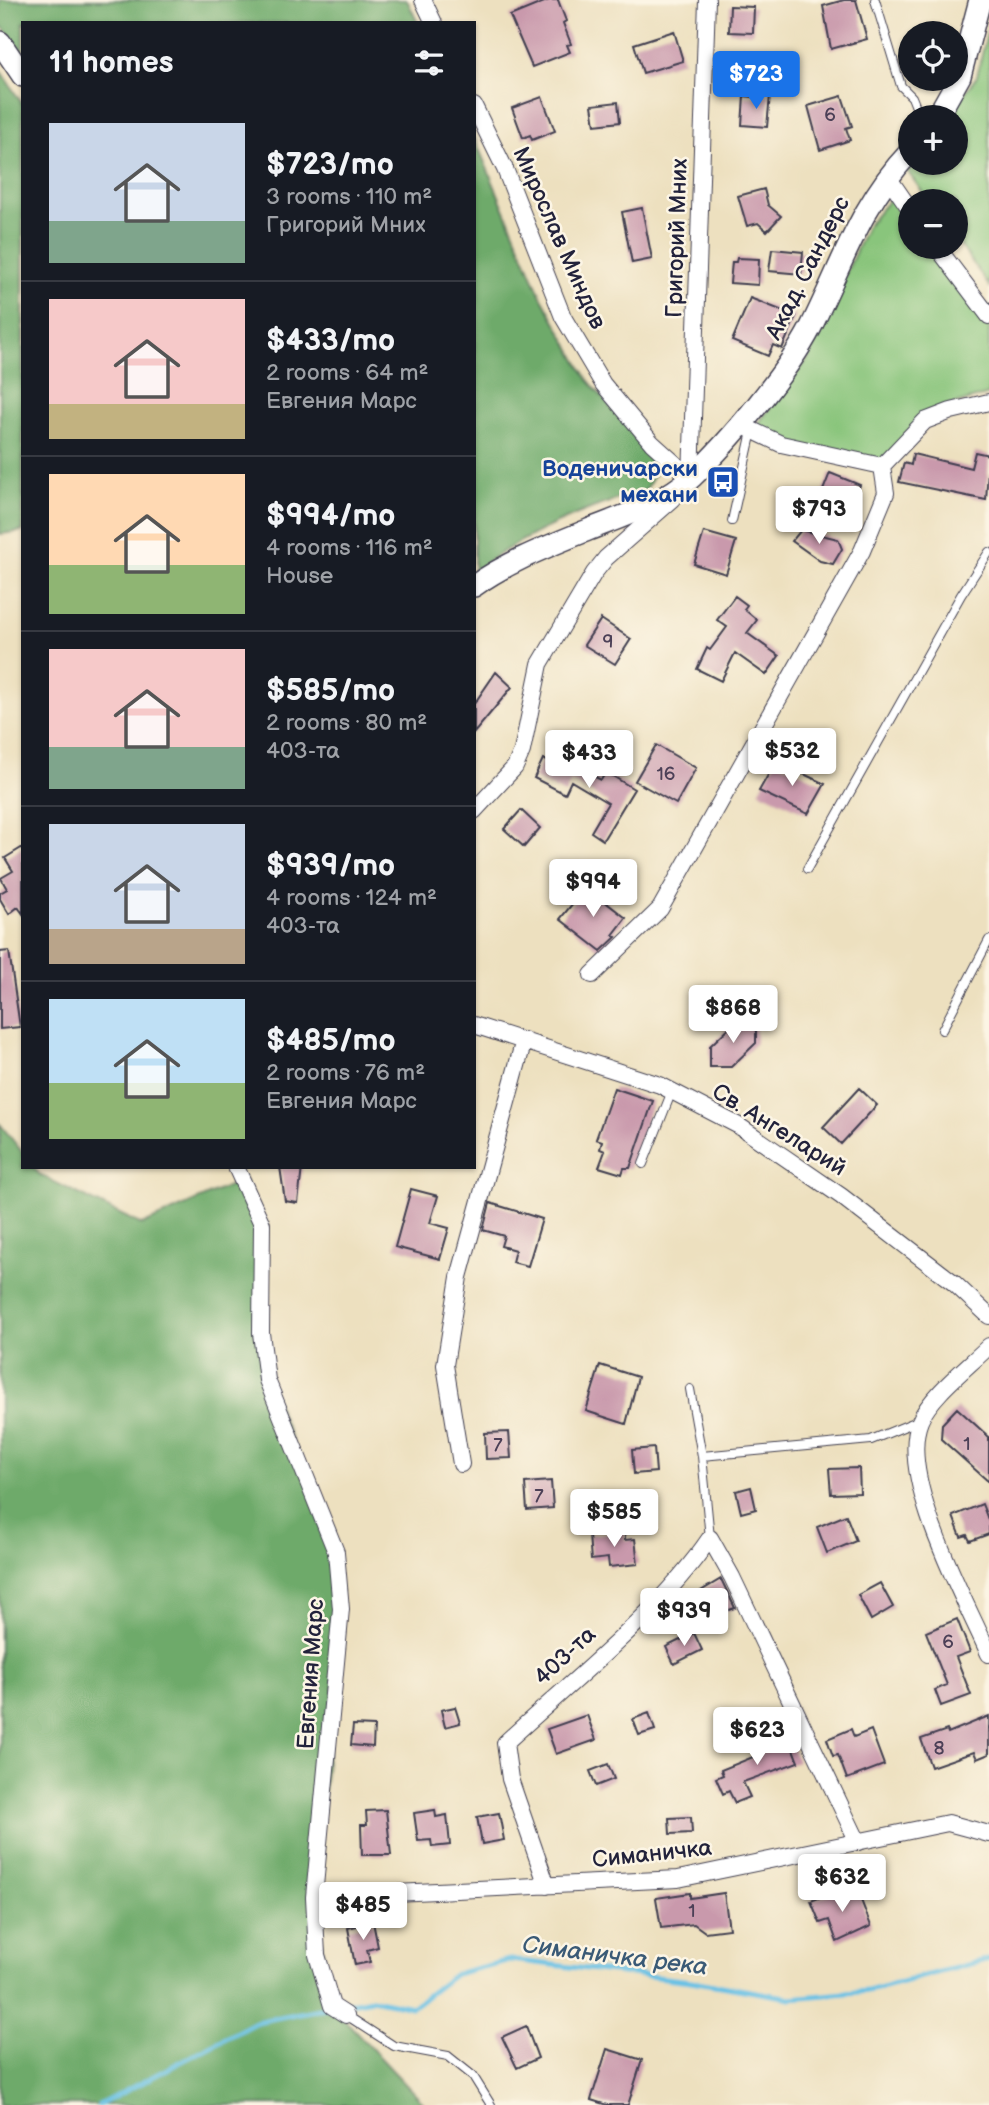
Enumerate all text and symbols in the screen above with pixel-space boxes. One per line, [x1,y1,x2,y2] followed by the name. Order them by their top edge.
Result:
[898,21,968,259] map controls
[898,21,968,91] button: locate
[410,44,448,82] icon: filters
[49,45,173,81] text: 11 homes
[715,52,797,111] pin: $723
[729,60,783,88] text: $723
[824,104,836,127] house number: 6
[898,105,968,175] button: +
[506,143,612,333] street label: Мирослав Миндов
[266,147,394,183] text: $723/mo
[105,151,189,235] icon: home
[660,158,694,318] street label: Григорий Мних
[266,183,432,211] text: 3 rooms · 110 m²
[898,189,968,259] button: −
[759,192,856,345] street label: Акад. Сандерс
[266,211,426,239] text: Григорий Мних
[266,323,395,359] text: $433/mo
[105,327,189,411] icon: home
[266,359,428,387] text: 2 rooms · 64 m²
[266,387,417,415] text: Евгения Марс
[542,455,698,509] place label: Воденичарски механи
[704,463,742,501] bus stop icon: Воденичарски механи
[778,486,860,546] pin: $793
[792,495,846,523] text: $793
[266,498,395,534] text: $994/mo
[105,502,189,586] icon: home
[266,534,433,562] text: 4 rooms · 116 m²
[266,562,333,590] text: House
[603,631,613,654] house number: 9
[266,673,395,709] text: $585/mo
[105,677,189,761] icon: home
[266,709,427,737] text: 2 rooms · 80 m²
[751,728,833,788] pin: $532
[548,730,630,790] pin: $433
[266,737,340,765] text: 403-та
[764,737,820,765] text: $532
[561,739,617,767] text: $433
[657,763,675,786] house number: 16
[266,848,395,884] text: $939/mo
[105,852,189,936] icon: home
[552,860,634,919] pin: $994
[565,868,621,896] text: $994
[266,884,437,912] text: 4 rooms · 124 m²
[266,912,340,940] text: 403-та
[692,986,774,1045] pin: $868
[705,994,761,1022] text: $868
[266,1023,396,1059] text: $485/mo
[105,1027,189,1111] icon: home
[266,1059,425,1087] text: 2 rooms · 76 m²
[707,1078,851,1182] street label: Св. Ангеларий
[266,1087,417,1115] text: Евгения Марс
[963,1433,971,1456] house number: 1
[493,1434,503,1457] house number: 7
[534,1485,544,1508] house number: 7
[573,1490,655,1549] pin: $585
[586,1498,642,1526] text: $585
[643,1588,725,1648] pin: $939
[656,1597,712,1625] text: $939
[292,1598,330,1750] street label: Евгения Марс
[528,1620,602,1691] street label: 403-та
[942,1631,954,1654] house number: 6
[716,1708,798,1767] pin: $623
[729,1716,785,1744] text: $623
[933,1737,945,1760] house number: 8
[591,1834,714,1874] street label: Симаничка
[801,1854,883,1914] pin: $632
[814,1863,870,1891] text: $632
[322,1882,404,1942] pin: $485
[335,1891,391,1919] text: $485
[688,1900,696,1923] house number: 1
[521,1930,709,1982] water label: Симаничка река

